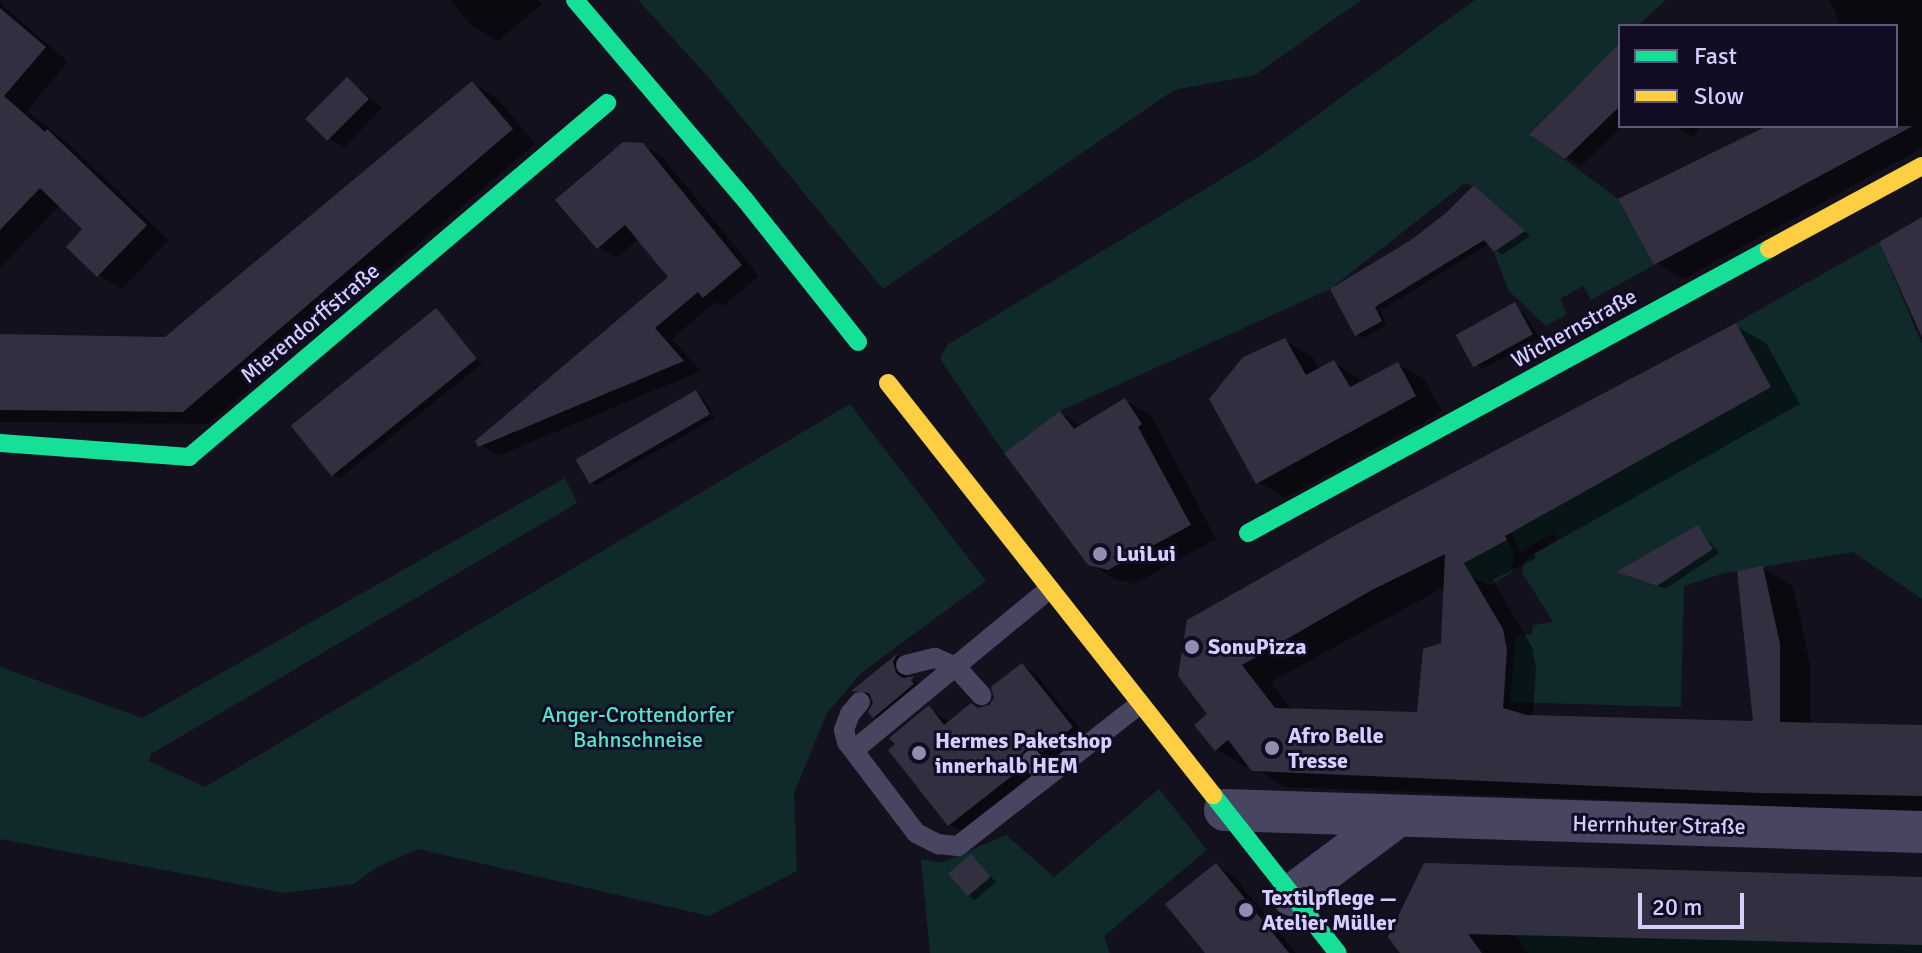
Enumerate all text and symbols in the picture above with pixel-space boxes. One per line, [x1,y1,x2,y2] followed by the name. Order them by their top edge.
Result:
[1618,24,1898,128] legend
[1694,41,1737,71] text: Fast
[1694,81,1744,111] text: Slow
[235,257,385,389] street label: Mierendorffstraße
[1507,283,1641,373] street label: Wichernstraße
[1116,541,1176,567] place label: LuiLui
[1091,545,1109,563] marker: LuiLui
[1208,634,1306,660] place label: SonuPizza
[1183,638,1201,656] marker: SonuPizza
[542,701,734,752] park label: Anger-Crottendorfer Bahnschneise
[1288,722,1384,774] place label: Afro Belle Tresse
[935,727,1112,778] place label: Hermes Paketshop innerhalb HEM
[1263,739,1281,757] marker: Afro Belle Tresse
[910,744,928,762] marker: Hermes Paketshop innerhalb HEM
[1572,810,1746,840] street label: Herrnhuter Straße
[1642,877,1748,927] scale bar
[1262,884,1397,936] place label: Textilpflege — Atelier Müller
[1652,892,1702,922] text: 20 m
[1237,901,1255,919] marker: Textilpflege — Atelier Müller

